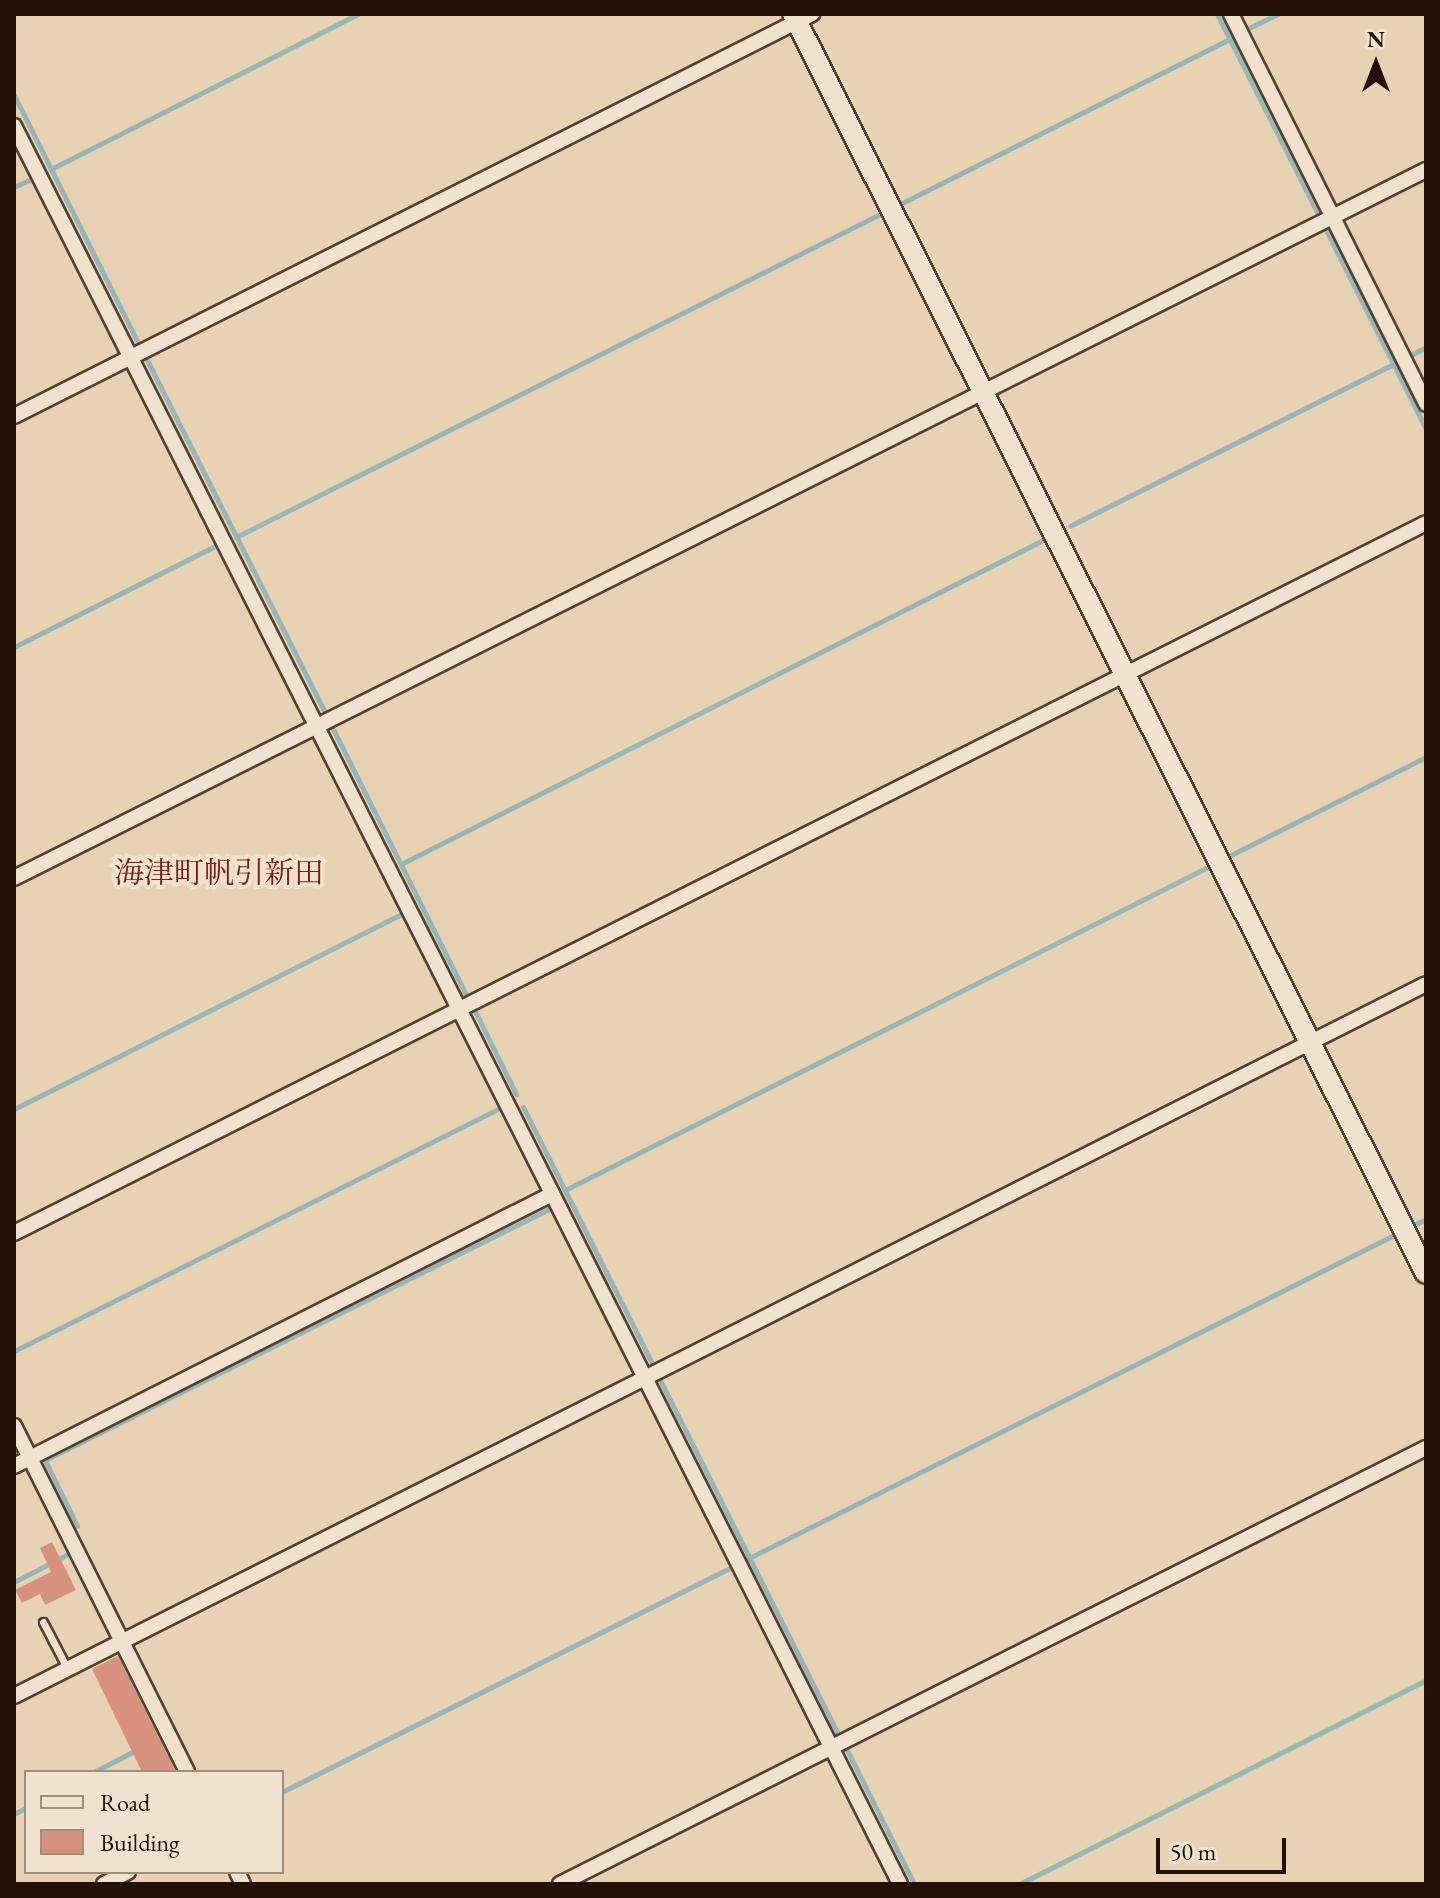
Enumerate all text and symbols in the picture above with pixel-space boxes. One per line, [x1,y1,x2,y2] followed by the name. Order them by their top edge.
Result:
[1336,24,1416,104] north arrow
[1367,25,1385,54] text: N
[114,855,324,891] district label: 海津町帆引新田
[24,1770,284,1874] legend
[100,1787,150,1818] text: Road
[1160,1822,1290,1872] scale bar
[100,1827,180,1858] text: Building
[1170,1836,1217,1867] text: 50 m

